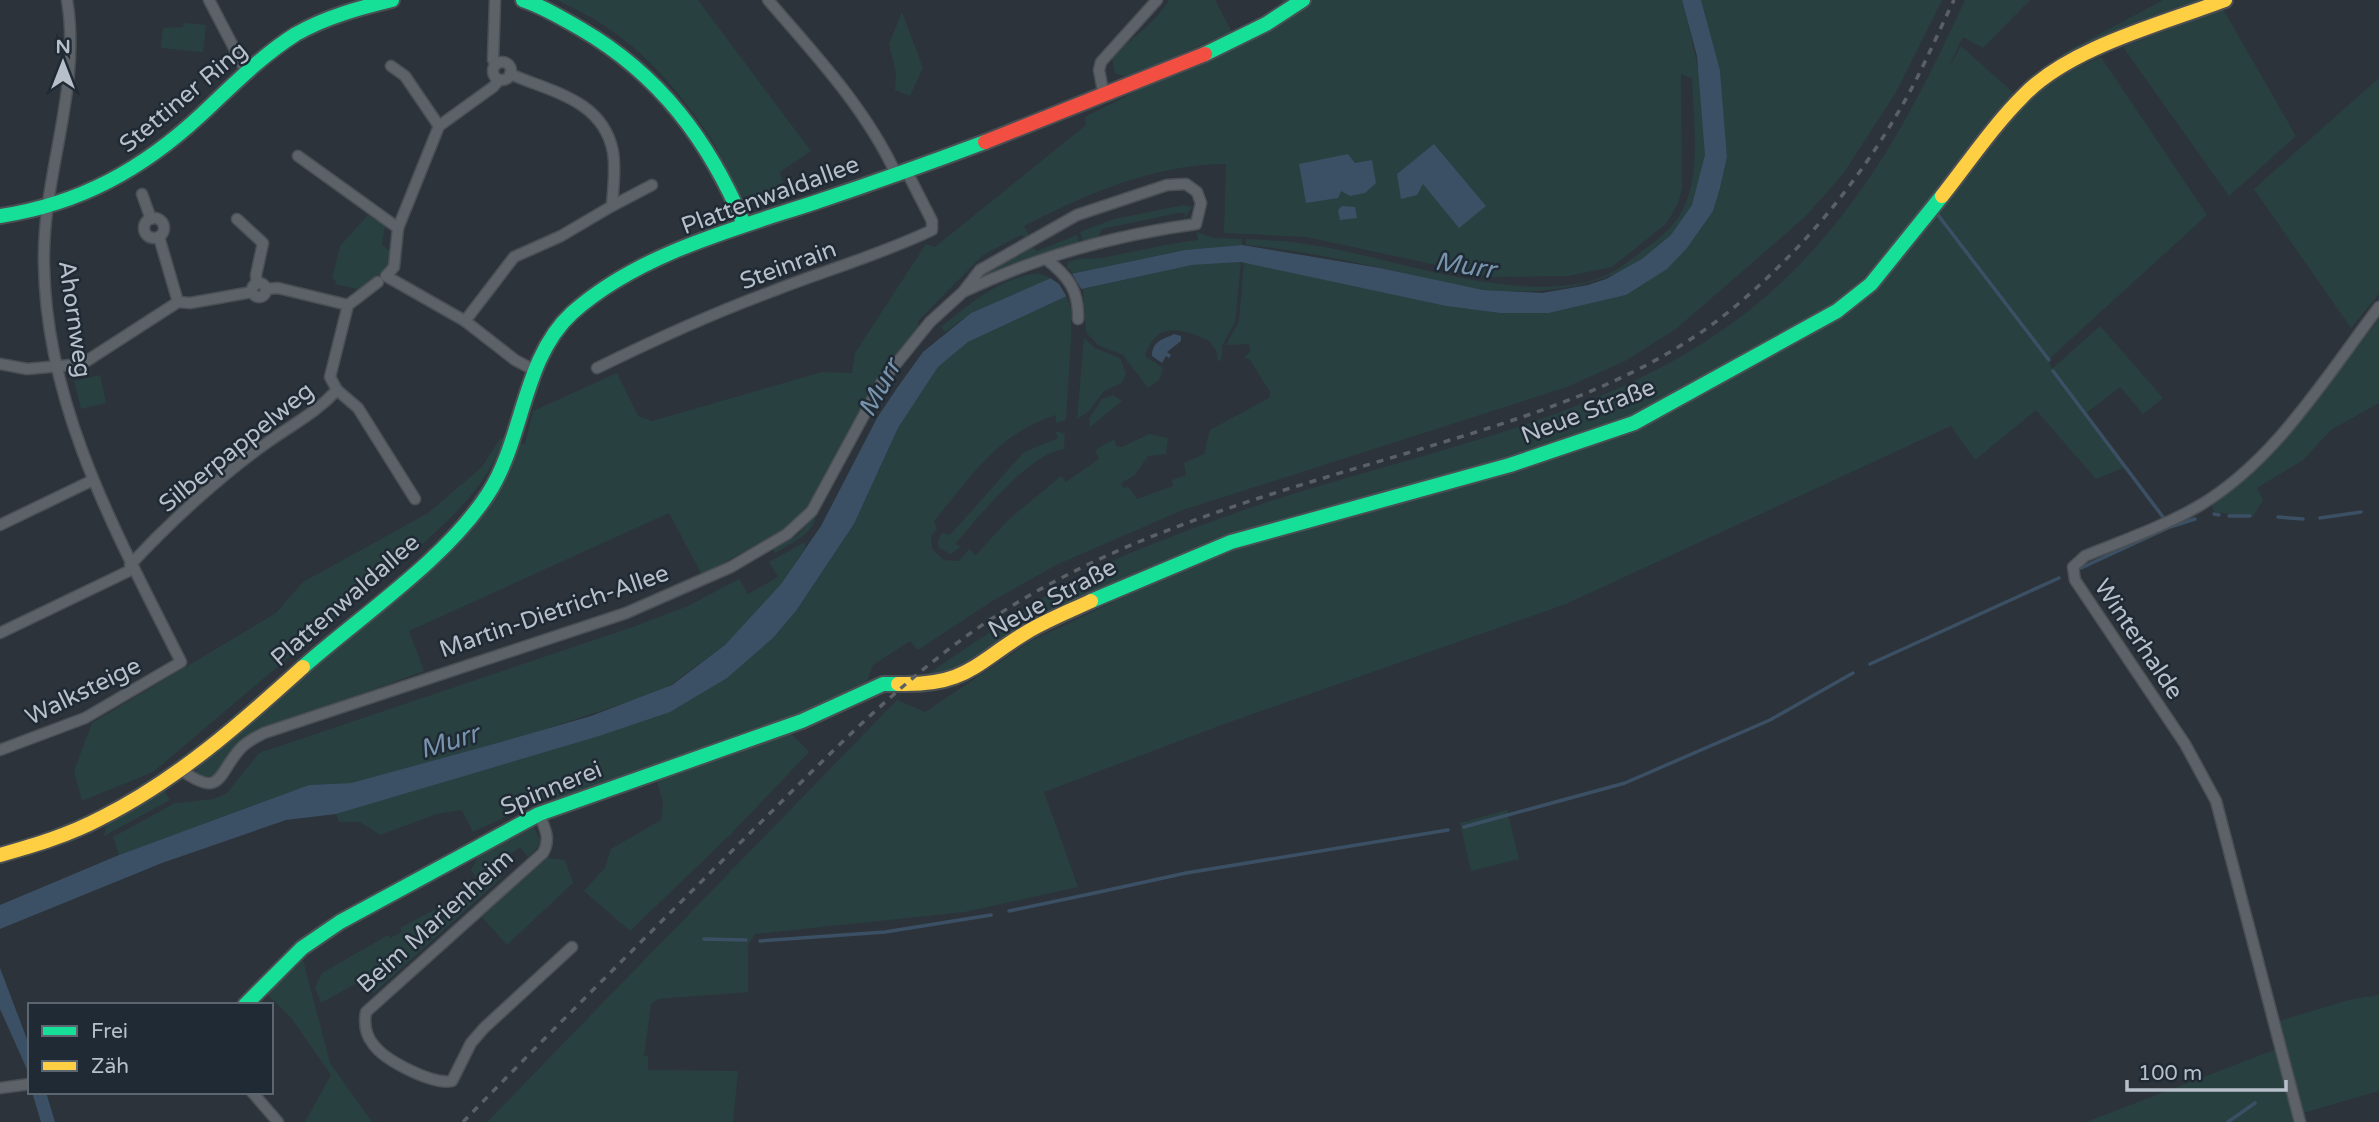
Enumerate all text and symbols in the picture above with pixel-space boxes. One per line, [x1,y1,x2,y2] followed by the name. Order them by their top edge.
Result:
[28,28,98,98] north arrow
[55,36,71,58] text: N
[114,36,253,159] street label: Stettiner Ring
[677,150,863,241] street label: Plattenwaldallee
[736,235,840,296] street label: Steinrain
[1433,245,1500,286] water label: Murr
[52,259,97,380] street label: Ahornweg
[851,352,909,422] water label: Murr
[1517,373,1659,450] street label: Neue Straße
[153,376,319,519] street label: Silberpappelweg
[265,528,426,673] street label: Plattenwaldallee
[983,552,1121,644] street label: Neue Straße
[436,559,673,664] street label: Martin-Dietrich-Allee
[2088,574,2189,705] street label: Winterhalde
[21,651,146,732] street label: Walksteige
[416,717,486,765] water label: Murr
[496,755,606,822] street label: Spinnerei
[351,843,520,999] street label: Beim Marienheim
[28,1003,273,1094] legend
[91,1019,128,1044] text: Frei
[2127,1048,2286,1092] scale bar
[91,1054,129,1079] text: Zäh
[2138,1061,2202,1086] text: 100 m

